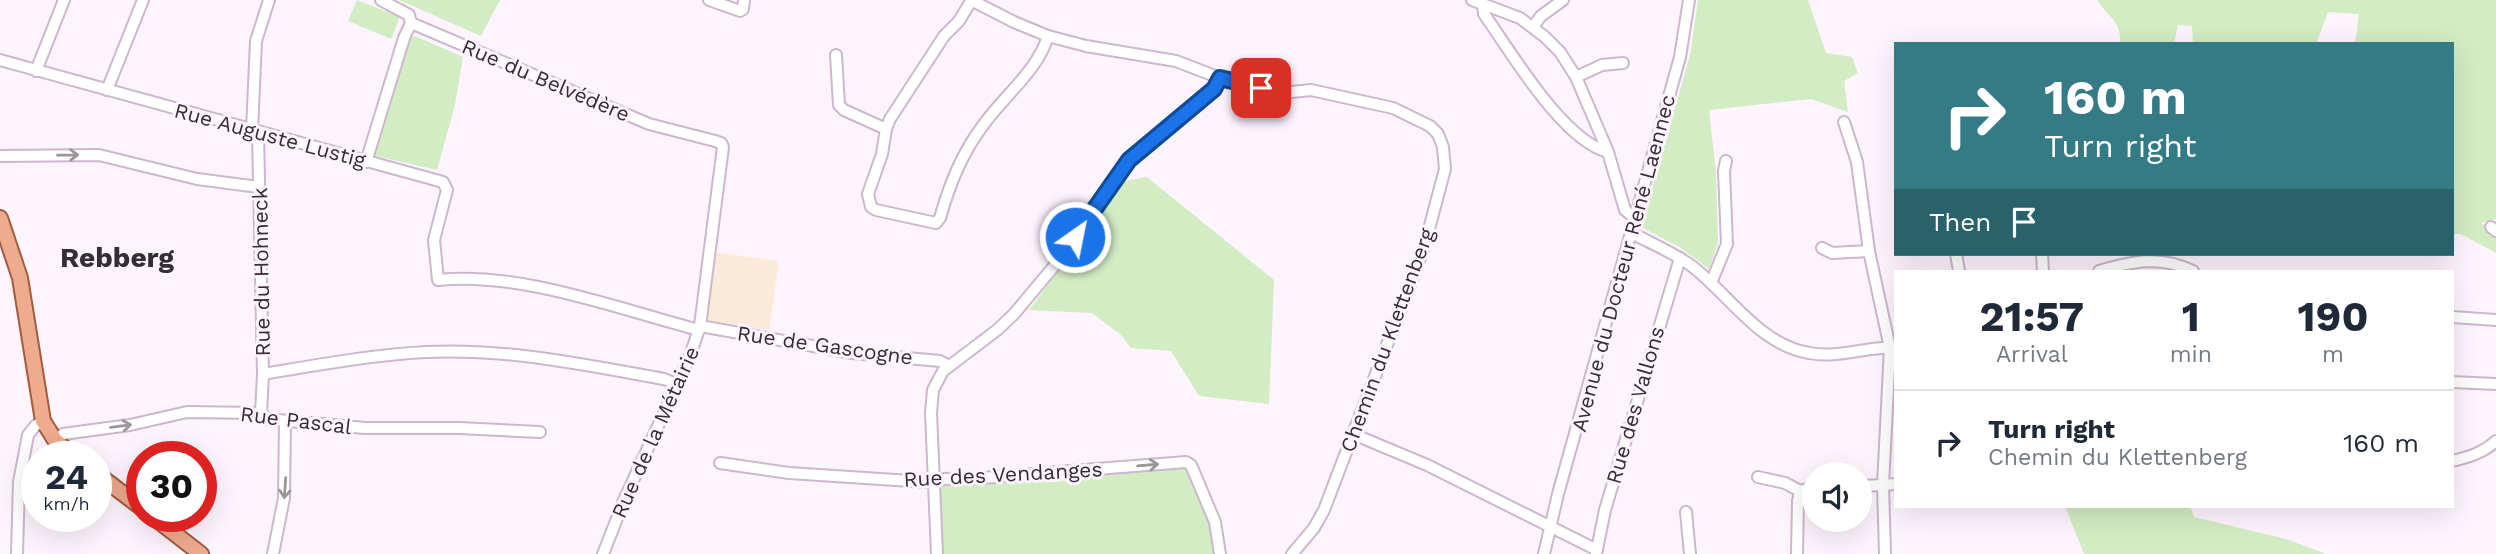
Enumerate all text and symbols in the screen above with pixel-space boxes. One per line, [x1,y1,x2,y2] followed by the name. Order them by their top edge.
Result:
[458,33,634,127] street label: Rue du Belvédère
[1231,58,1291,118] pin
[2044,68,2187,126] text: 160 m
[1242,69,1280,107] icon: arrive
[1929,70,2020,161] icon: right
[1566,92,1680,434] street label: Avenue du Docteur René Laennec
[172,97,369,173] street label: Rue Auguste Lustig
[2044,127,2196,165] text: Turn right
[56,149,79,162] one-way arrow
[247,187,275,357] street label: Rue du Hohneck
[1038,200,1112,274] position arrow
[2005,203,2043,241] icon: arrive
[1929,207,1991,237] text: Then
[1335,224,1439,455] street label: Chemin du Klettenberg
[60,241,174,274] district label: Rebberg
[1980,292,2084,341] text: 21:57
[2182,292,2200,341] text: 1
[2297,292,2368,341] text: 190
[736,320,914,370] street label: Rue de Gascogne
[1601,323,1669,487] street label: Rue des Vallons
[1996,341,2068,368] text: Arrival
[2170,341,2212,368] text: min
[2322,341,2344,368] text: m
[606,342,704,522] street label: Rue de la Métairie
[239,401,354,439] street label: Rue Pascal
[1988,414,2115,444] text: Turn right
[109,420,132,433] one-way arrow
[1929,424,1967,462] icon: right
[2343,428,2419,458] text: 160 m
[126,441,217,532] speed limit sign: 30
[1988,444,2247,471] text: Chemin du Klettenberg
[45,456,88,498] text: 24
[903,456,1103,492] street label: Rue des Vendanges
[1137,458,1159,471] one-way arrow
[1802,462,1872,532] map controls
[1802,462,1872,532] button: sound
[278,476,291,499] one-way arrow
[43,493,90,514] text: km/h

